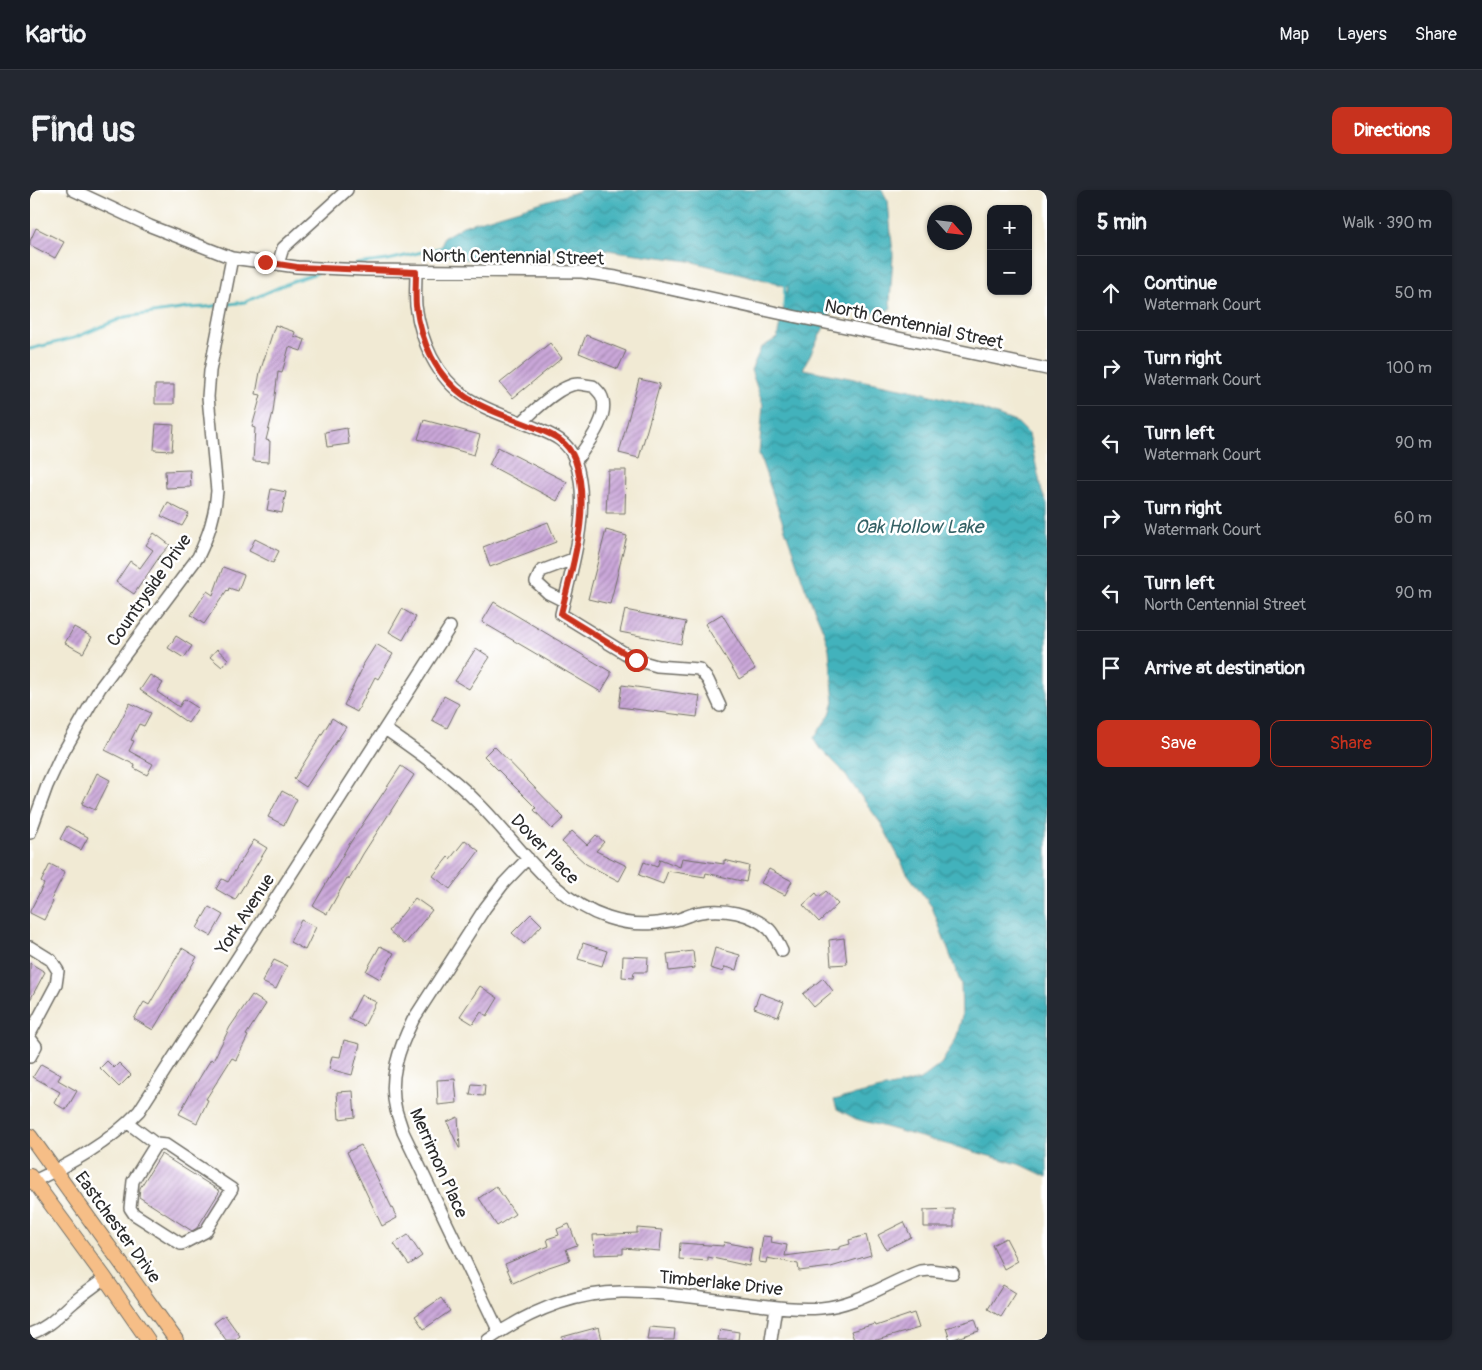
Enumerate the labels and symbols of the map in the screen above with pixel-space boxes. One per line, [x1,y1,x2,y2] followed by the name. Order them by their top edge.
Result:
[927,205,972,250] north arrow
[422,244,605,271] street label: North Centennial Street
[254,251,277,274] route end
[822,294,1006,355] street label: North Centennial Street
[855,515,985,539] water label: Oak Hollow Lake
[102,529,197,651] street label: Countryside Drive
[625,649,648,672] route start
[505,809,584,889] street label: Dover Place
[210,869,280,960] street label: York Avenue
[404,1105,473,1222] street label: Merrimon Place
[69,1167,166,1288] street label: Eastchester Drive
[658,1266,784,1301] street label: Timberlake Drive

